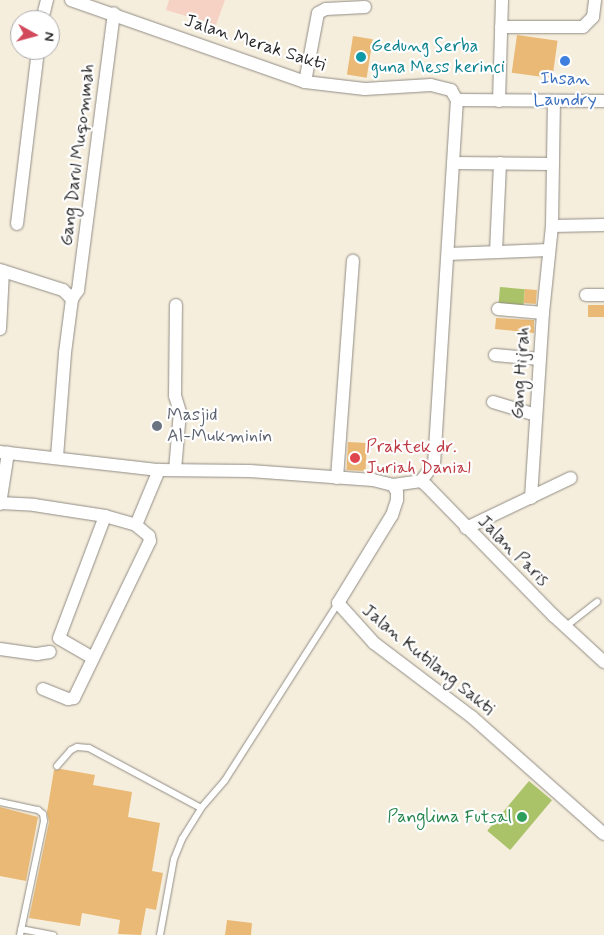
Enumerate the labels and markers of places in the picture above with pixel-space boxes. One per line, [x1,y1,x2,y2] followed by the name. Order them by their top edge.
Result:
[371,36,509,78] place label: Gedung Serba guna Mess kerinci
[355,51,367,63] marker: Gedung Serba guna Mess kerinci
[559,55,571,67] marker: Ihsan Laundry
[533,69,597,112] place label: Ihsan Laundry
[167,405,272,448] place label: Masjid Al-Mukminin
[151,420,163,432] marker: Masjid Al-Mukminin
[366,437,471,479] place label: Praktek dr. Juriah Danial
[348,451,362,465] marker: Praktek dr. Juriah Danial
[390,806,512,828] place label: Panglima Futsal
[516,811,528,823] marker: Panglima Futsal

